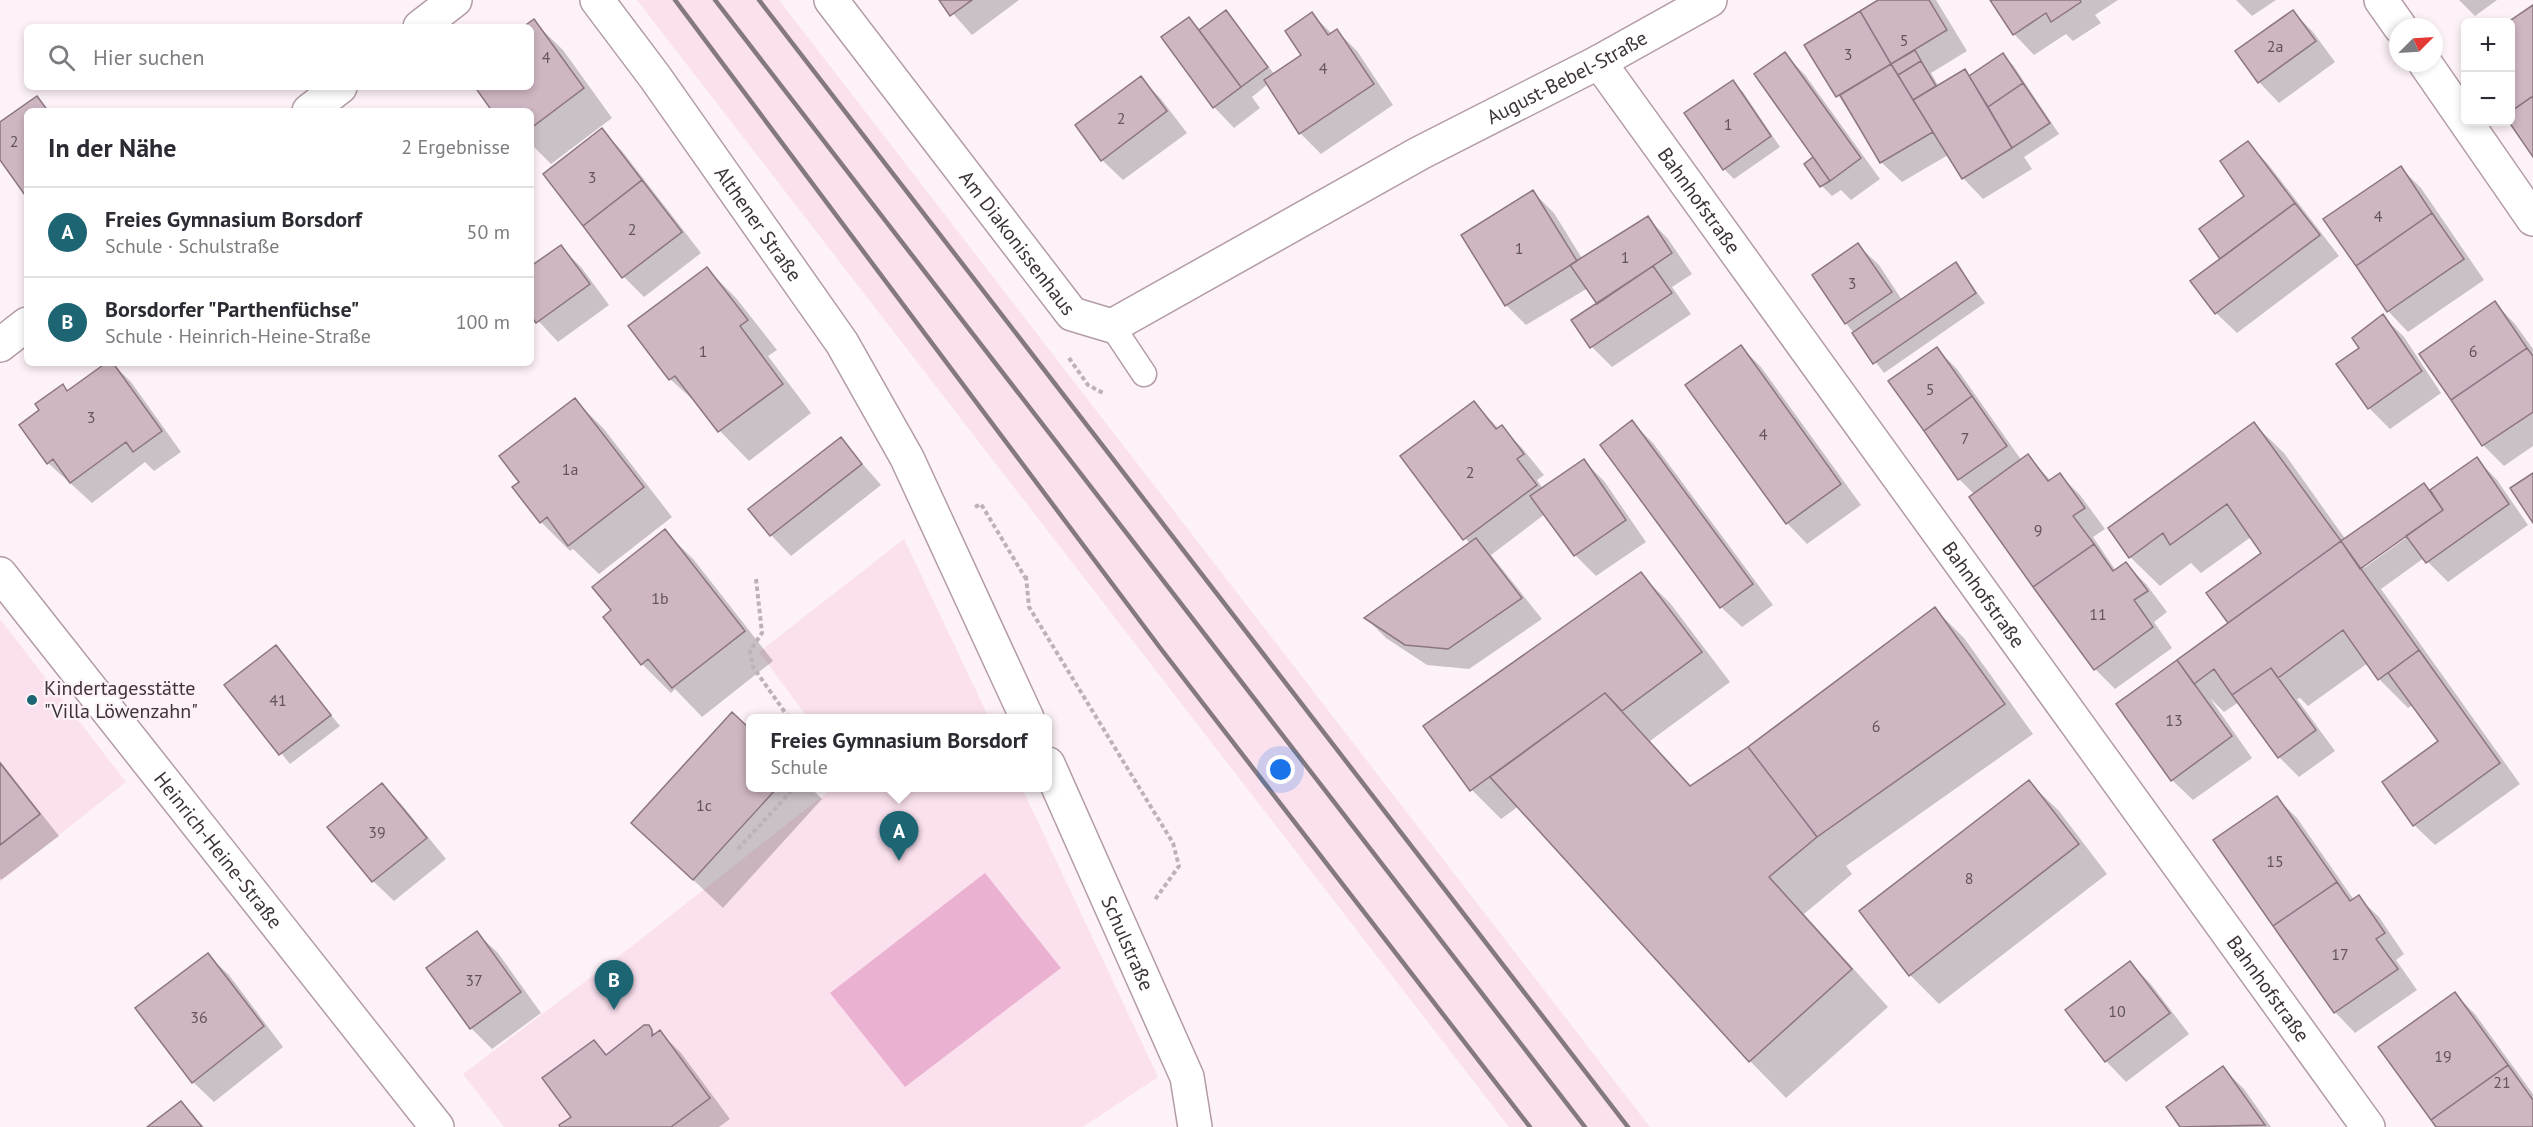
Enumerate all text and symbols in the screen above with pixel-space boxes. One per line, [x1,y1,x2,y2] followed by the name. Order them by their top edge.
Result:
[2389,18,2443,72] north arrow
[2461,18,2515,126] map controls
[2461,18,2515,72] button: +
[24,24,534,90] search box
[1482,25,1652,130] street label: August-Bebel-Straße
[1900,30,1908,50] house number: 5
[2267,36,2283,56] house number: 2a
[45,41,78,74] icon: search
[93,43,205,71] text: Hier suchen
[1844,44,1852,64] house number: 3
[542,47,551,67] house number: 4
[1319,58,1328,78] house number: 4
[2461,72,2515,126] button: −
[1117,108,1125,128] house number: 2
[1724,114,1732,134] house number: 1
[10,131,18,151] house number: 2
[48,131,176,164] text: In der Nähe
[401,134,510,160] text: 2 Ergebnisse
[1652,142,1746,259] street label: Bahnhofstraße
[709,161,808,287] street label: Althener Straße
[953,165,1081,321] street label: Am Diakonissenhaus
[588,167,596,187] house number: 3
[105,205,362,233] text: Freies Gymnasium Borsdorf
[2374,206,2383,226] house number: 4
[61,219,74,245] text: A
[467,219,510,245] text: 50 m
[628,219,636,239] house number: 2
[105,233,280,259] text: Schule · Schulstraße
[1515,238,1523,258] house number: 1
[1621,247,1629,267] house number: 1
[1848,273,1856,293] house number: 3
[105,295,359,323] text: Borsdorfer "Parthenfüchse"
[62,309,73,335] text: B
[456,309,510,335] text: 100 m
[105,323,371,349] text: Schule · Heinrich-Heine-Straße
[699,341,707,361] house number: 1
[2469,341,2477,361] house number: 6
[1926,379,1934,399] house number: 5
[87,407,95,427] house number: 3
[1759,424,1768,444] house number: 4
[1961,428,1969,448] house number: 7
[562,459,578,479] house number: 1a
[1466,462,1474,482] house number: 2
[2034,520,2042,540] house number: 9
[1936,536,2031,653] street label: Bahnhofstraße
[651,588,669,608] house number: 1b
[2089,604,2107,624] house number: 11
[44,675,198,724] place label: Kindertagesstätte "Villa Löwenzahn"
[269,690,287,710] house number: 41
[25,693,39,707] marker: Kindertagesstätte "Villa Löwenzahn"
[2165,710,2183,730] house number: 13
[746,714,1052,792] popup
[1872,716,1880,736] house number: 6
[771,726,1027,754] text: Freies Gymnasium Borsdorf
[771,754,828,780] text: Schule
[1266,755,1295,784] your location
[148,766,288,934] street label: Heinrich-Heine-Straße
[696,795,712,815] house number: 1c
[880,812,918,861] pin: A
[368,822,386,842] house number: 39
[2266,851,2284,871] house number: 15
[1965,868,1973,888] house number: 8
[1095,892,1160,995] street label: Schulstraße
[2221,930,2315,1047] street label: Bahnhofstraße
[2331,944,2349,964] house number: 17
[594,960,634,1010] pin: B
[465,970,483,990] house number: 37
[2108,1001,2126,1021] house number: 10
[190,1007,208,1027] house number: 36
[2434,1046,2452,1066] house number: 19
[2493,1072,2511,1092] house number: 21

